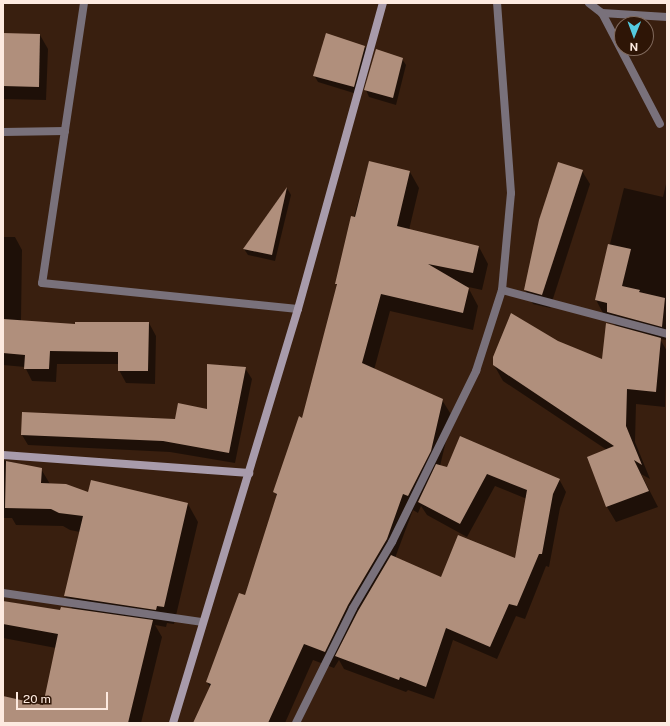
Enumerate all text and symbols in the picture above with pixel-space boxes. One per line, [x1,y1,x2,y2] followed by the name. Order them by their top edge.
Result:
[614,16,654,56] north arrow
[629,41,638,53] text: N
[18,684,110,710] scale bar
[23,692,51,706] text: 20 m

